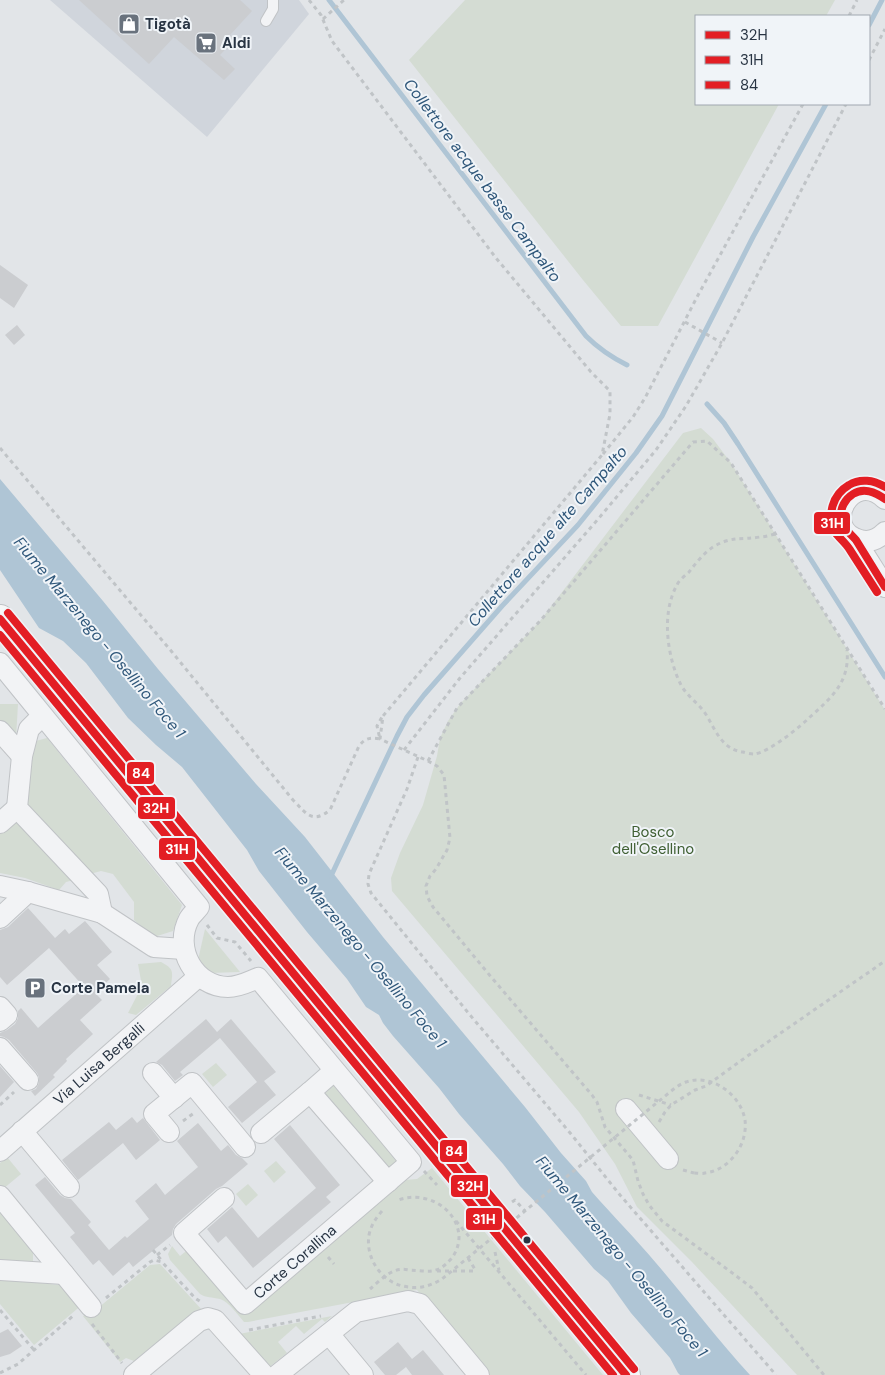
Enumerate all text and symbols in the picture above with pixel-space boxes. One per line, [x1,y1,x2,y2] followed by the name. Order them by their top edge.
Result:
[117,12,141,36] shop icon: Tigotà
[145,14,191,34] place label: Tigotà
[695,15,870,105] legend
[740,25,768,45] text: 32H
[194,31,218,55] supermarket icon: Aldi
[222,33,251,53] place label: Aldi
[740,50,764,70] text: 31H
[399,74,566,286] water label: Collettore acque basse Campalto
[740,75,758,95] text: 84
[463,441,632,631] water label: Collettore acque alte Campalto
[813,511,851,535] line badge: 31H
[820,514,844,532] text: 31H
[9,532,191,743] water label: Fiume Marzenego - Osellino Foce 1
[126,761,155,785] line badge: 84
[132,764,150,782] text: 84
[137,796,176,820] line badge: 32H
[143,799,169,817] text: 32H
[612,822,694,859] park label: Bosco dell'Osellino
[158,837,196,861] line badge: 31H
[165,840,189,858] text: 31H
[270,842,452,1053] water label: Fiume Marzenego - Osellino Foce 1
[23,976,47,1000] parking icon: Corte Pamela
[51,978,150,998] place label: Corte Pamela
[49,1018,149,1109] street label: Via Luisa Bergalli
[439,1139,468,1163] line badge: 84
[445,1142,463,1160] text: 84
[531,1151,713,1362] water label: Fiume Marzenego - Osellino Foce 1
[450,1174,489,1198] line badge: 32H
[457,1177,483,1195] text: 32H
[465,1207,503,1231] line badge: 31H
[472,1210,496,1228] text: 31H
[249,1220,341,1304] street label: Corte Corallina
[522,1235,532,1245] unlabelled marker

